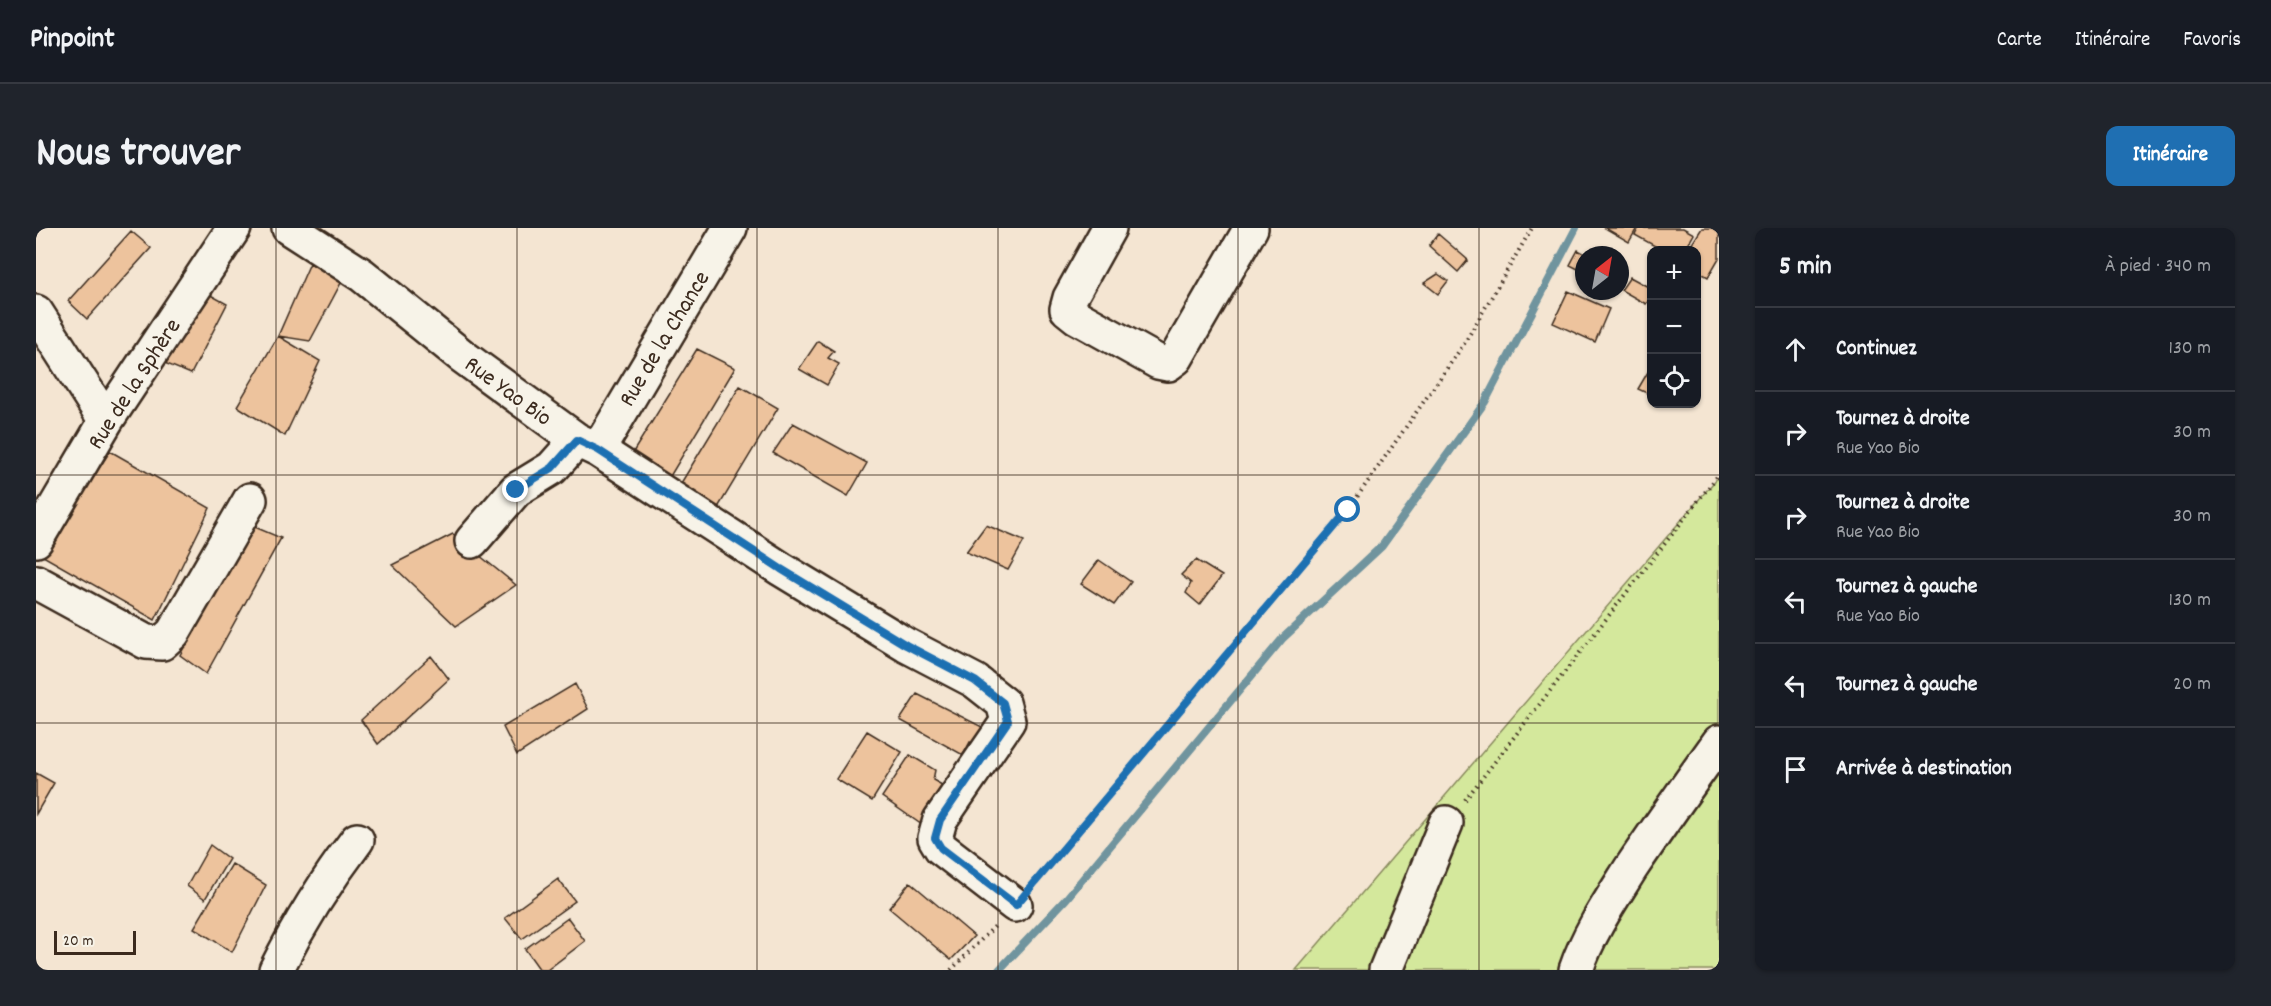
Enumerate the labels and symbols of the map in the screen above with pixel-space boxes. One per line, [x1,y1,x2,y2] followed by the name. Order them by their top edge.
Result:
[1575,246,1629,300] north arrow
[612,265,720,414] street label: Rue de la Chance
[80,312,191,457] street label: Rue de la Sphère
[456,349,558,436] street label: Rue Yao Bio
[502,476,528,502] route end
[1334,496,1360,522] route start
[54,928,136,956] scale bar

